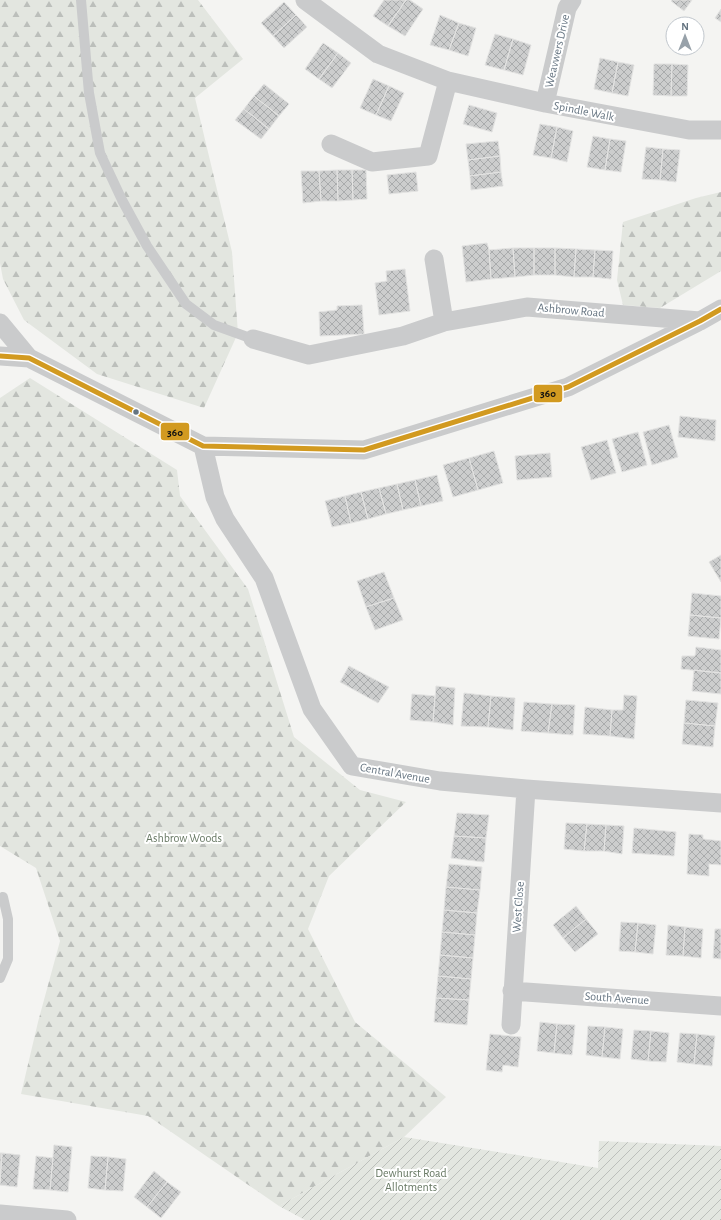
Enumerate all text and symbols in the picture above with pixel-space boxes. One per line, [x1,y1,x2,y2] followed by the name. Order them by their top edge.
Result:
[543,13,571,89] street label: Weavwers Drive
[665,16,705,56] north arrow
[681,21,689,32] text: N
[553,99,616,123] street label: Spindle Walk
[537,301,605,319] street label: Ashbrow Road
[533,384,563,403] line badge: 360
[540,388,556,399] text: 360
[131,407,141,417] unlabelled marker
[160,422,190,441] line badge: 360
[167,427,183,438] text: 360
[359,761,431,785] street label: Central Avenue
[146,832,222,844] park label: Ashbrow Woods
[510,881,526,933] street label: West Close
[584,990,650,1006] street label: South Avenue
[375,1167,447,1193] park label: Dewhurst Road Allotments

